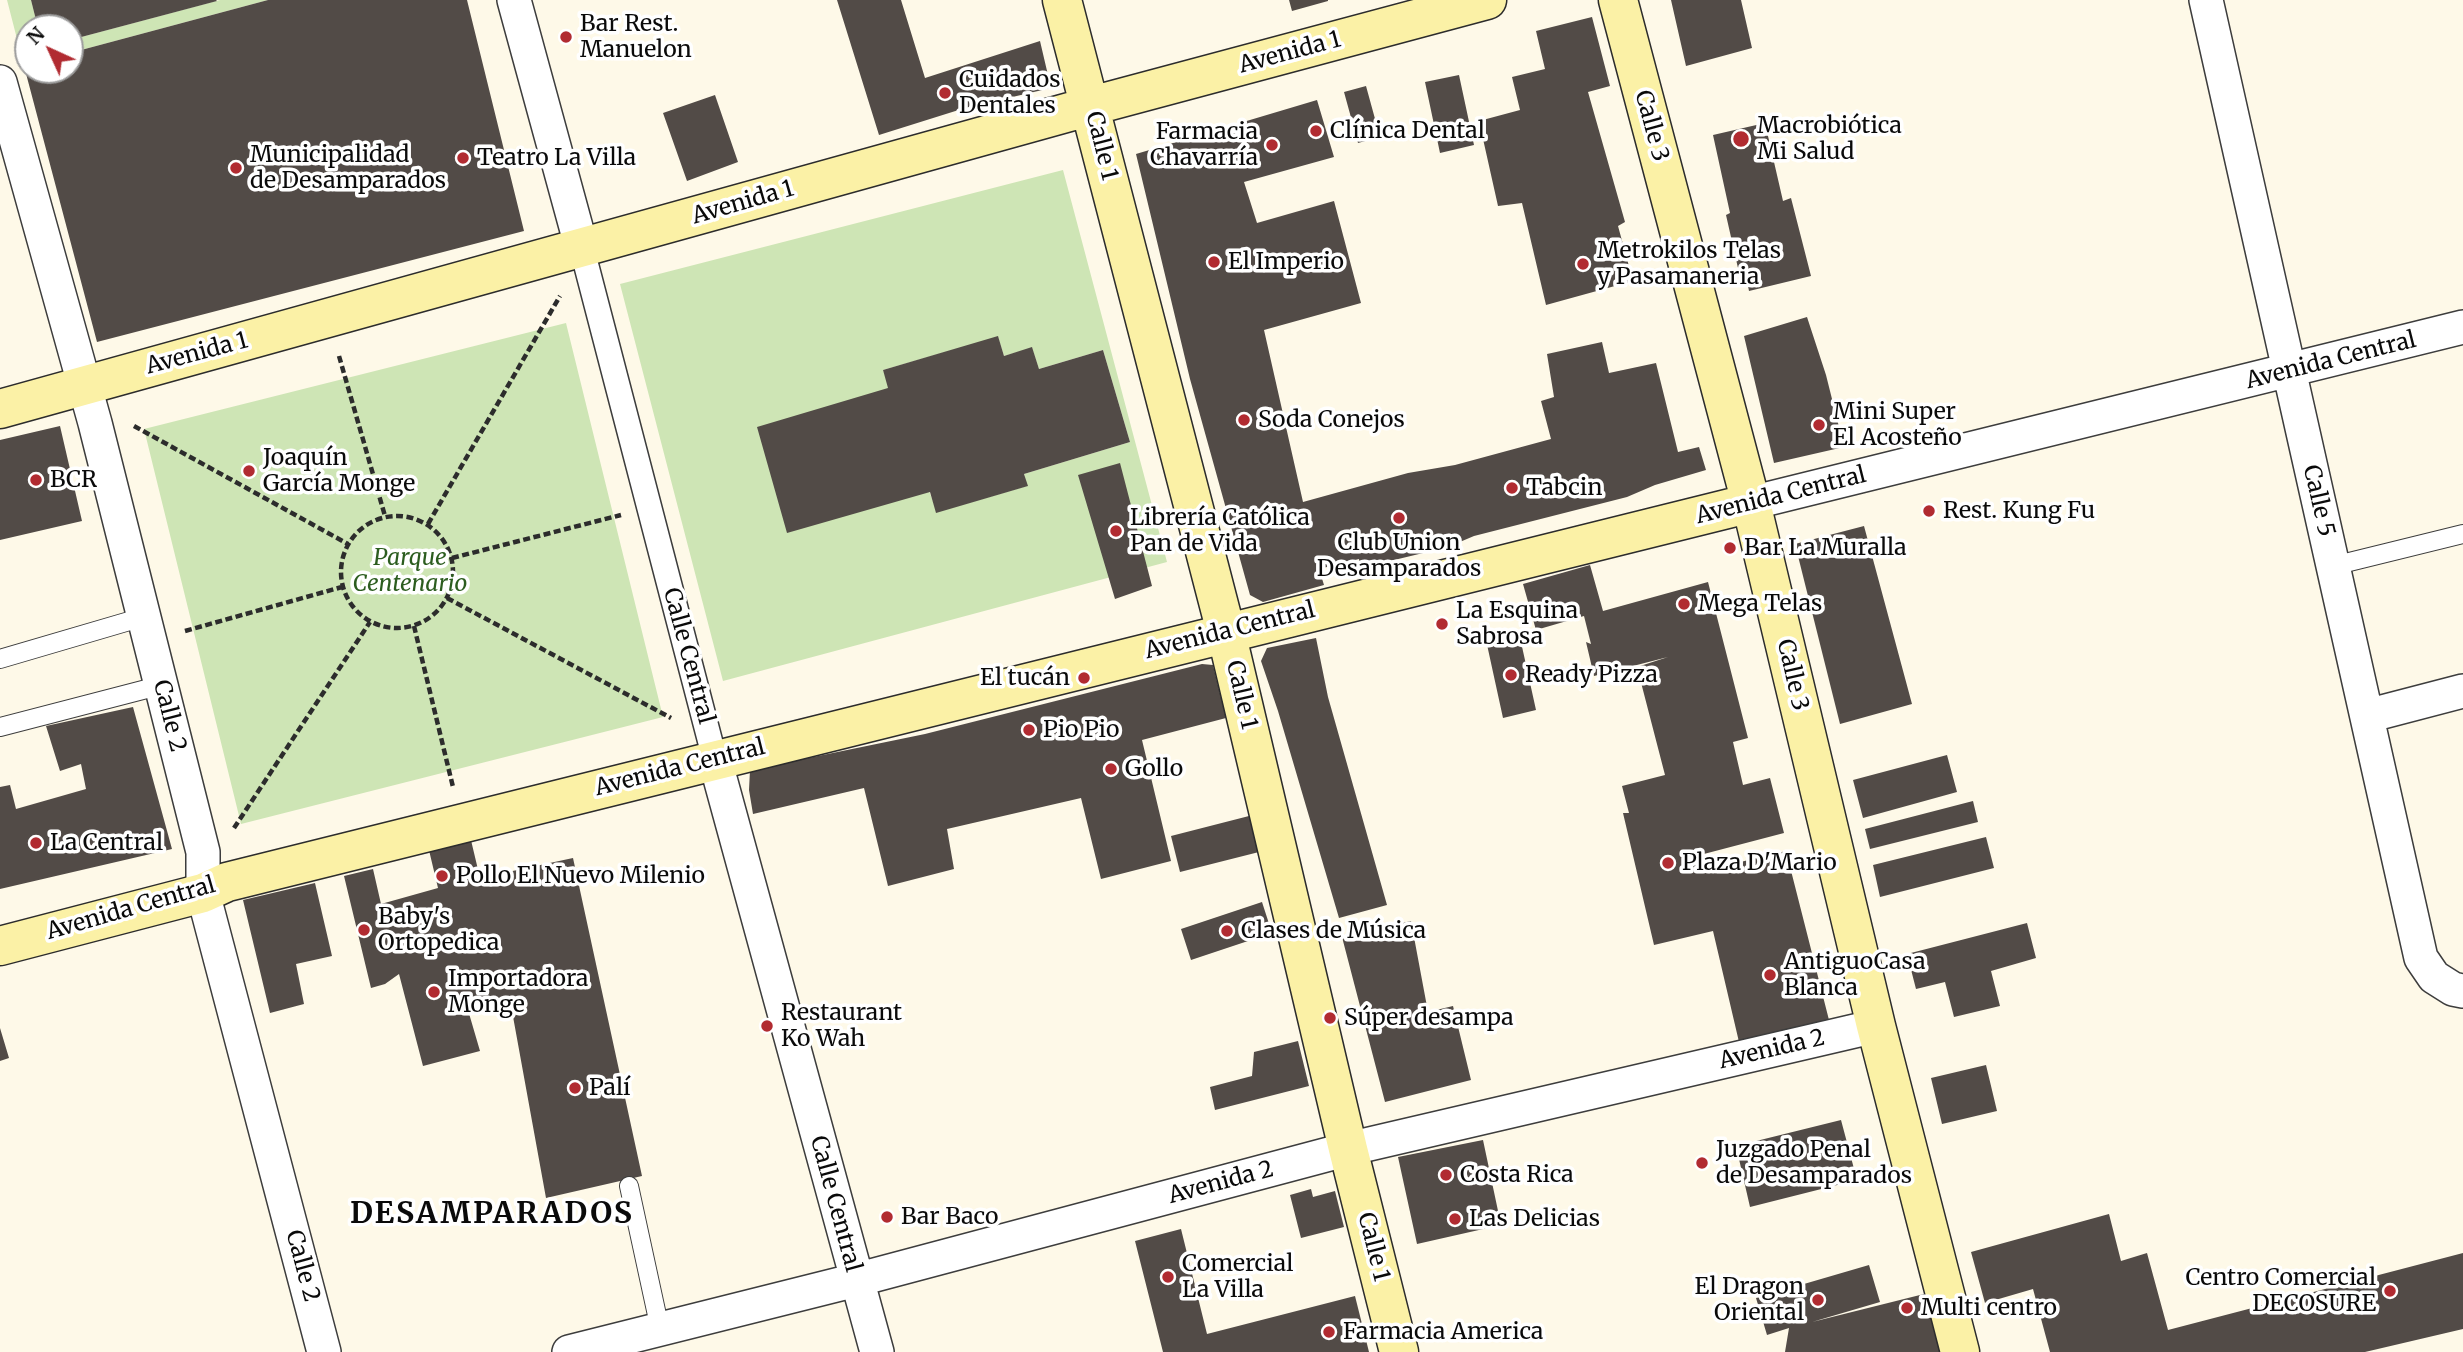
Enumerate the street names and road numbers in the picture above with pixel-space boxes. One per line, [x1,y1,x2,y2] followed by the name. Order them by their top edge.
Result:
[1236,26,1344,80] street label: Avenida 1
[1628,87,1674,165] street label: Calle 3
[1079,109,1123,183] street label: Calle 1
[689,175,797,231] street label: Avenida 1
[143,327,251,381] street label: Avenida 1
[2243,327,2419,395] street label: Avenida Central
[1693,462,1869,530] street label: Avenida Central
[2296,462,2340,540] street label: Calle 5
[657,585,719,727] street label: Calle Central
[1142,597,1318,665] street label: Avenida Central
[1770,637,1814,713] street label: Calle 3
[1220,658,1262,732] street label: Calle 1
[147,677,191,755] street label: Calle 2
[592,734,768,802] street label: Avenida Central
[43,872,219,946] street label: Avenida Central
[1716,1024,1828,1076] street label: Avenida 2
[804,1133,866,1275] street label: Calle Central
[1165,1156,1277,1210] street label: Avenida 2
[1351,1210,1395,1284] street label: Calle 1
[279,1227,325,1305] street label: Calle 2

